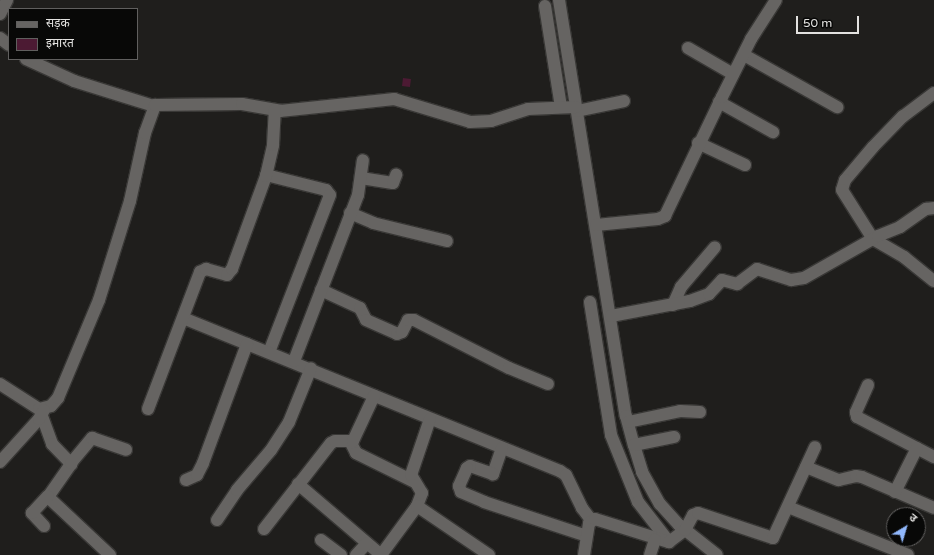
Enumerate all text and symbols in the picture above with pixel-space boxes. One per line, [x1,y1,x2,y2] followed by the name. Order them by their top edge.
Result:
[8,8,138,60] legend
[798,8,861,34] scale bar
[46,16,70,30] text: सड़क
[803,16,832,30] text: 50 m
[46,36,74,50] text: इमारत
[886,507,926,547] north arrow
[907,511,920,525] text: उ

